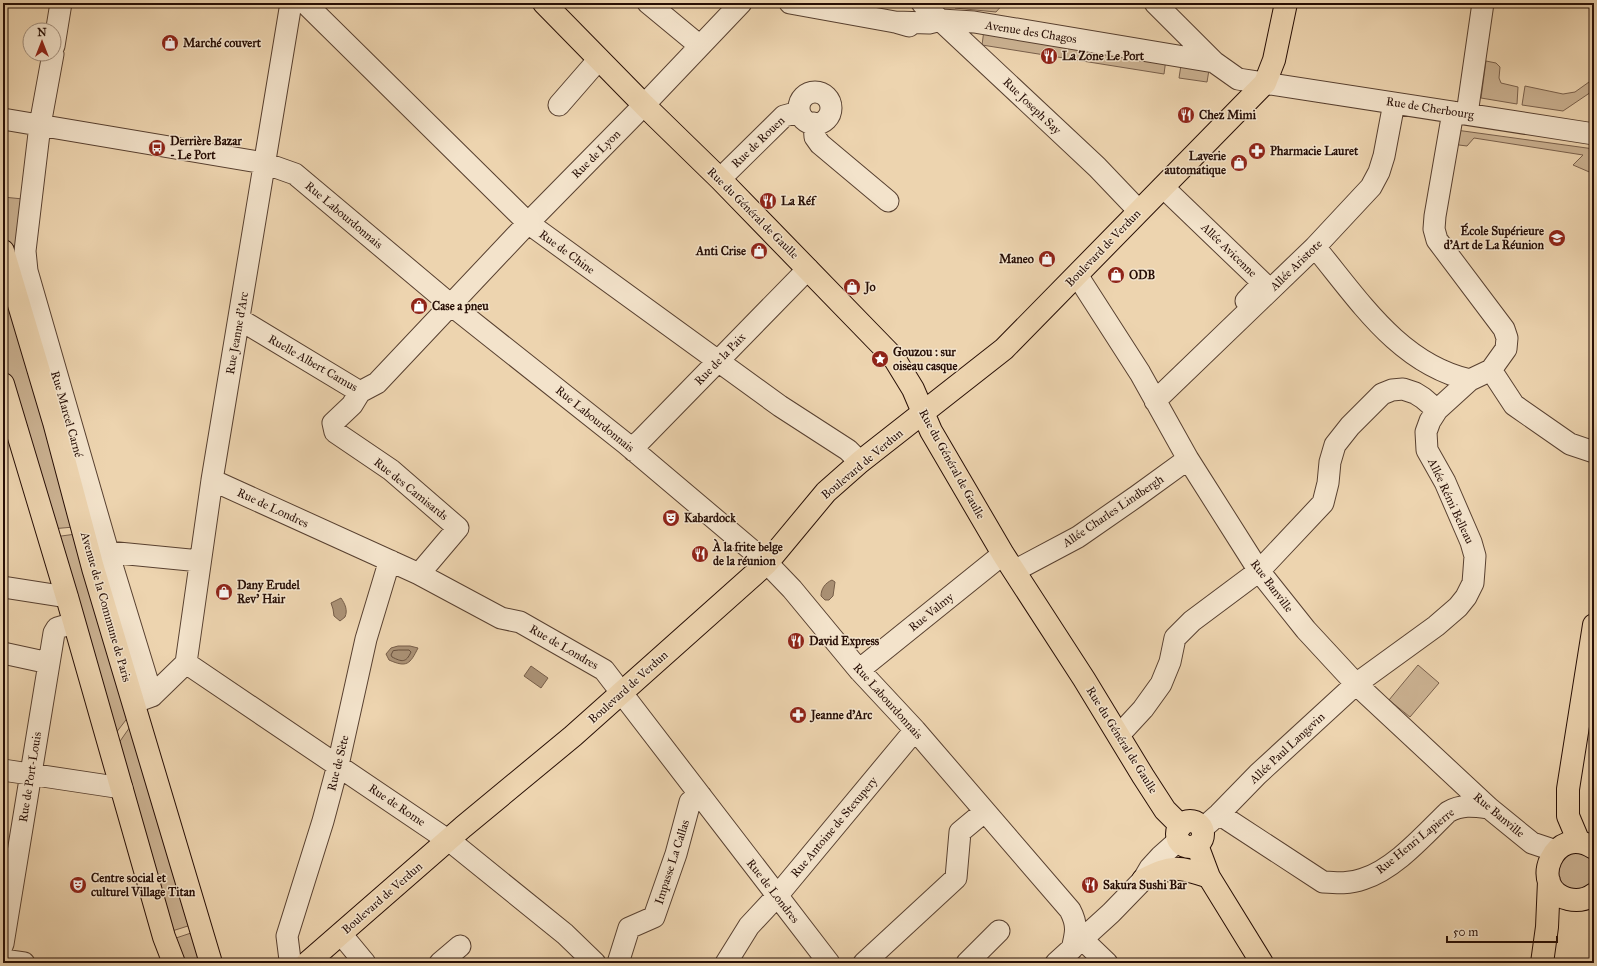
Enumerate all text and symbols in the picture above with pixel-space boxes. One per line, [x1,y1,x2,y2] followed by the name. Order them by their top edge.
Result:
[983,18,1078,47] street label: Avenue des Chagos
[22,22,62,62] north arrow
[37,26,47,39] text: N
[160,33,180,53] shop icon: Marché couvert
[183,36,262,50] place label: Marché couvert
[1039,46,1059,66] restaurant icon: La Zone Le Port
[1062,49,1145,63] place label: La Zone Le Port
[999,75,1064,138] street label: Rue Joseph Say
[1385,94,1475,123] street label: Rue de Cherbourg
[1176,105,1196,125] restaurant icon: Chez Mimi
[1199,108,1257,122] place label: Chez Mimi
[729,113,788,171] street label: Rue de Rouen
[569,126,624,181] street label: Rue de Lyon
[170,134,242,162] place label: Derrière Bazar - Le Port
[147,138,167,158] bus stop icon: Derrière Bazar - Le Port
[1247,141,1267,161] pharmacy icon: Pharmacie Lauret
[1270,144,1359,158] place label: Pharmacie Lauret
[1164,149,1226,178] place label: Laverie automatique
[1229,153,1249,173] shop icon: Laverie automatique
[704,164,802,262] street label: Rue du Général de Gaulle
[302,178,386,252] street label: Rue Labourdonnais
[758,191,778,211] restaurant icon: La Réf
[781,194,817,208] place label: La Réf
[1063,206,1144,290] street label: Boulevard de Verdun
[1198,219,1260,280] street label: Allée Avicenne
[1444,222,1545,252] place label: École Supérieure d'Art de La Réunion
[536,227,598,277] street label: Rue de Chine
[1547,228,1567,248] school or university icon: École Supérieure d'Art de La Réunion
[1266,237,1325,294] street label: Allée Aristote
[749,241,769,261] shop icon: Anti Crise
[695,244,746,258] place label: Anti Crise
[1037,249,1057,269] shop icon: Maneo
[999,252,1034,266] place label: Maneo
[1106,265,1126,285] shop icon: ODB
[1129,268,1155,282] place label: ODB
[842,277,862,297] shop icon: Jo
[863,280,876,295] place label: Jo
[223,291,252,376] street label: Rue Jeanne d'Arc
[409,296,429,316] shop icon: Case a pneu
[432,299,489,314] place label: Case a pneu
[692,330,749,388] street label: Rue de la Paix
[266,332,360,394] street label: Ruelle Albert Camus
[893,345,958,374] place label: Gouzou : sur oiseau casque
[870,349,890,369] place icon: Gouzou : sur oiseau casque
[48,369,86,459] street label: Rue Marcel Carné
[553,383,637,455] street label: Rue Labourdonnais
[916,407,988,521] street label: Rue du Général de Gaulle
[818,426,906,502] street label: Boulevard de Verdun
[371,455,451,523] street label: Rue des Camisards
[1425,455,1477,546] street label: Allée Rémi Belleau
[1059,472,1167,551] street label: Allée Charles Lindbergh
[235,485,311,531] street label: Rue de Londres
[661,508,681,528] theatre icon: Kabardock
[684,511,736,525] place label: Kabardock
[78,529,134,684] street label: Avenue de la Commune de Paris
[712,538,783,568] place label: À la frite belge de la réunion
[690,544,710,564] restaurant icon: À la frite belge de la réunion
[1248,557,1296,615] street label: Rue Banville
[237,578,301,606] place label: Dany Erudel Rev' Hair
[214,582,234,602] shop icon: Dany Erudel Rev' Hair
[906,589,956,634] street label: Rue Valmy
[527,622,601,672] street label: Rue de Londres
[786,631,806,651] restaurant icon: David Express
[809,634,880,649] place label: David Express
[585,647,671,726] street label: Boulevard de Verdun
[850,660,926,742] street label: Rue Labourdonnais
[1083,684,1161,796] street label: Rue du Général de Gaulle
[788,705,808,725] pharmacy icon: Jeanne d'Arc
[809,708,872,723] place label: Jeanne d'Arc
[1246,709,1329,788] street label: Allée Paul Langevin
[16,731,44,823] street label: Rue de Port-Louis
[324,734,352,792] street label: Rue de Sète
[788,774,880,880] street label: Rue Antoine de Stexupery
[366,781,428,829] street label: Rue de Rome
[1471,790,1527,840] street label: Rue Banville
[1373,805,1457,877] street label: Rue Henri Lapierre
[652,818,692,906] street label: Impasse La Callas
[744,856,802,926] street label: Rue de Londres
[339,859,425,937] street label: Boulevard de Verdun
[91,871,196,900] place label: Centre social et culturel Village Titan
[68,875,88,895] theatre icon: Centre social et culturel Village Titan
[1080,875,1100,895] restaurant icon: Sakura Sushi Bar
[1103,878,1187,892] place label: Sakura Sushi Bar
[1447,918,1557,944] scale bar
[1453,925,1478,939] text: 50 m

